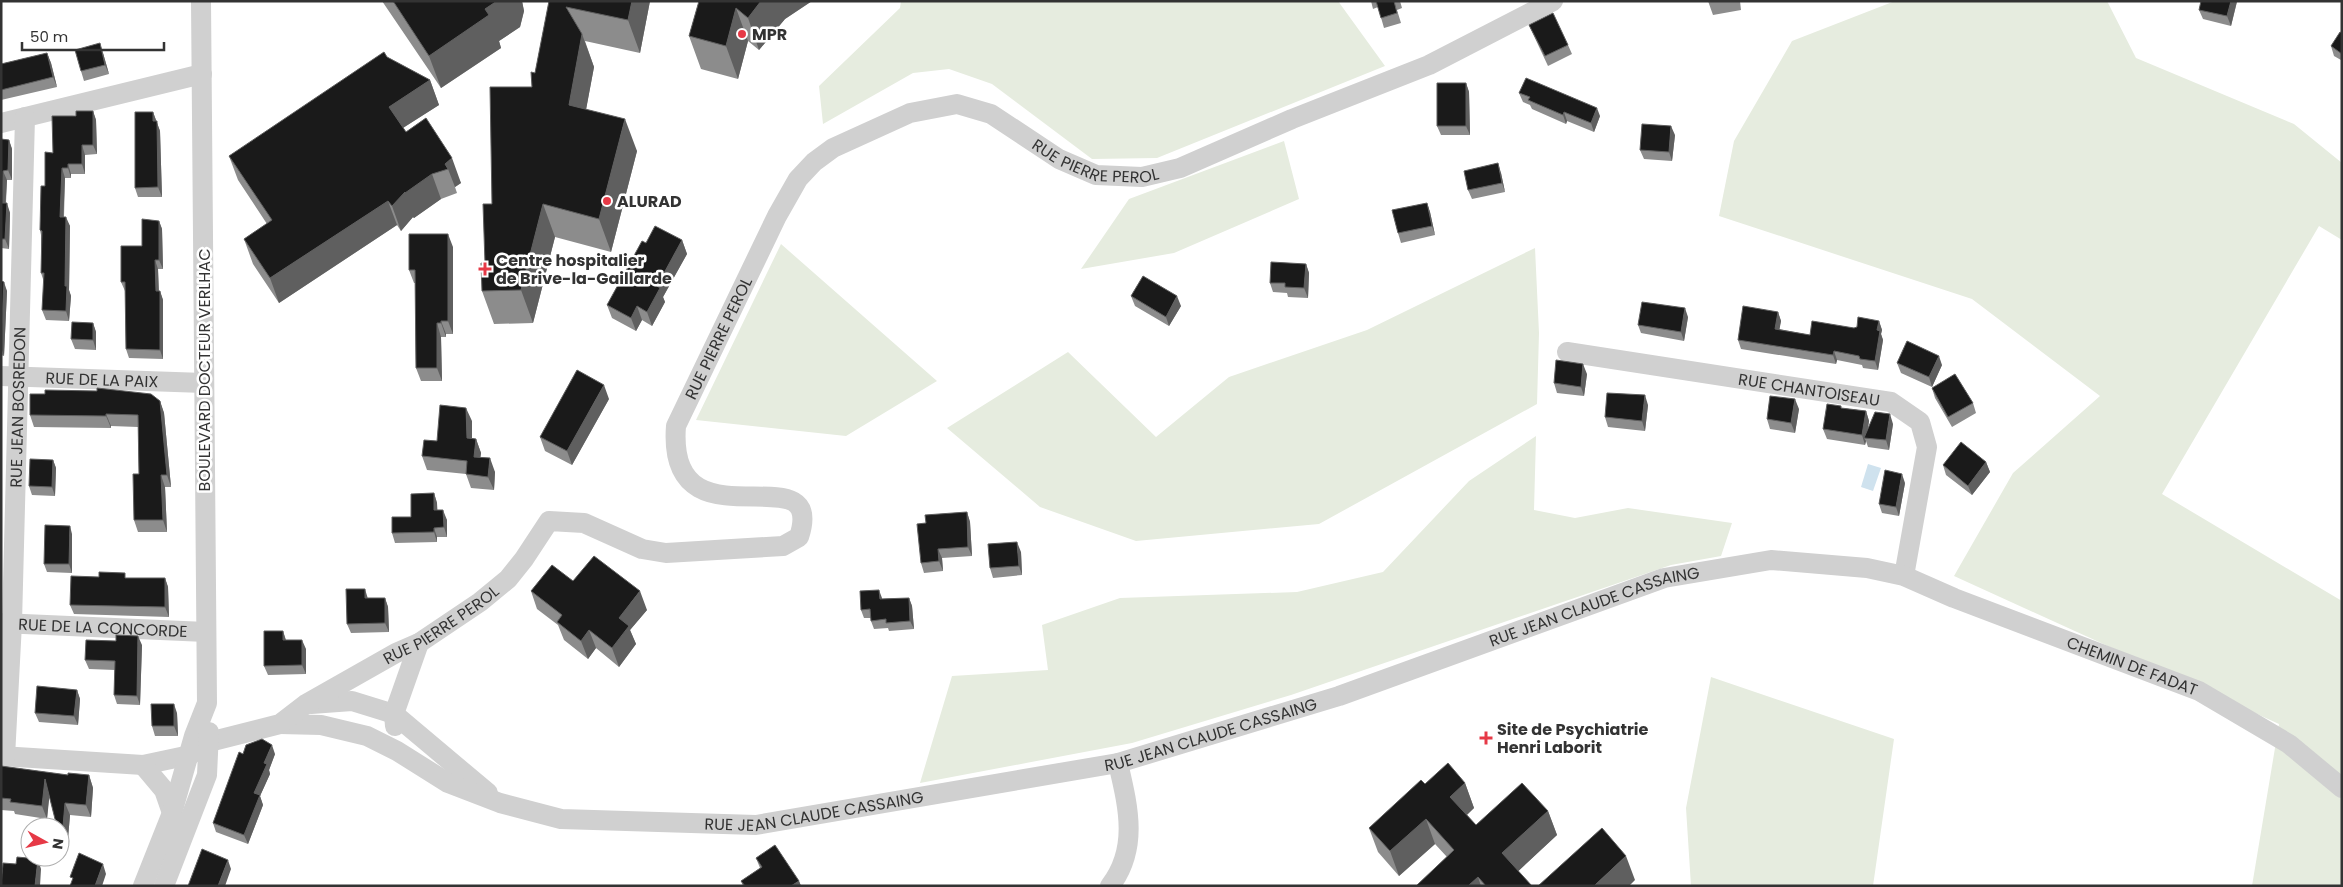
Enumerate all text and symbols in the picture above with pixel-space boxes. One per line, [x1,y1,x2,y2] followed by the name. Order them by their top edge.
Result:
[22,20,165,52] scale bar
[752,23,787,46] place label: MPR
[30,26,68,47] text: 50 m
[736,28,748,40] marker: MPR
[1028,133,1161,189] street label: RUE PIERRE PEROL
[617,190,682,213] place label: ALURAD
[601,195,613,207] marker: ALURAD
[193,249,216,492] street label: BOULEVARD DOCTEUR VERLHAC
[496,249,672,290] place label: Centre hospitalier de Brive-la-Gaillarde
[478,262,492,276] marker: Centre hospitalier de Brive-la-Gaillarde
[679,273,758,403] street label: RUE PIERRE PEROL
[4,327,31,488] street label: RUE JEAN BOSREDON
[45,366,159,393] street label: RUE DE LA PAIX
[1737,367,1882,412] street label: RUE CHANTOISEAU
[1486,561,1701,652] street label: RUE JEAN CLAUDE CASSAING
[379,580,504,670] street label: RUE PIERRE PEROL
[18,612,188,643] street label: RUE DE LA CONCORDE
[2064,630,2201,701] street label: CHEMIN DE FADAT
[1102,692,1320,777] street label: RUE JEAN CLAUDE CASSAING
[1497,718,1649,759] place label: Site de Psychiatrie Henri Laborit
[1479,731,1493,745] marker: Site de Psychiatrie Henri Laborit
[704,785,925,837] street label: RUE JEAN CLAUDE CASSAING
[20,817,70,867] north arrow
[47,837,69,850] text: N

